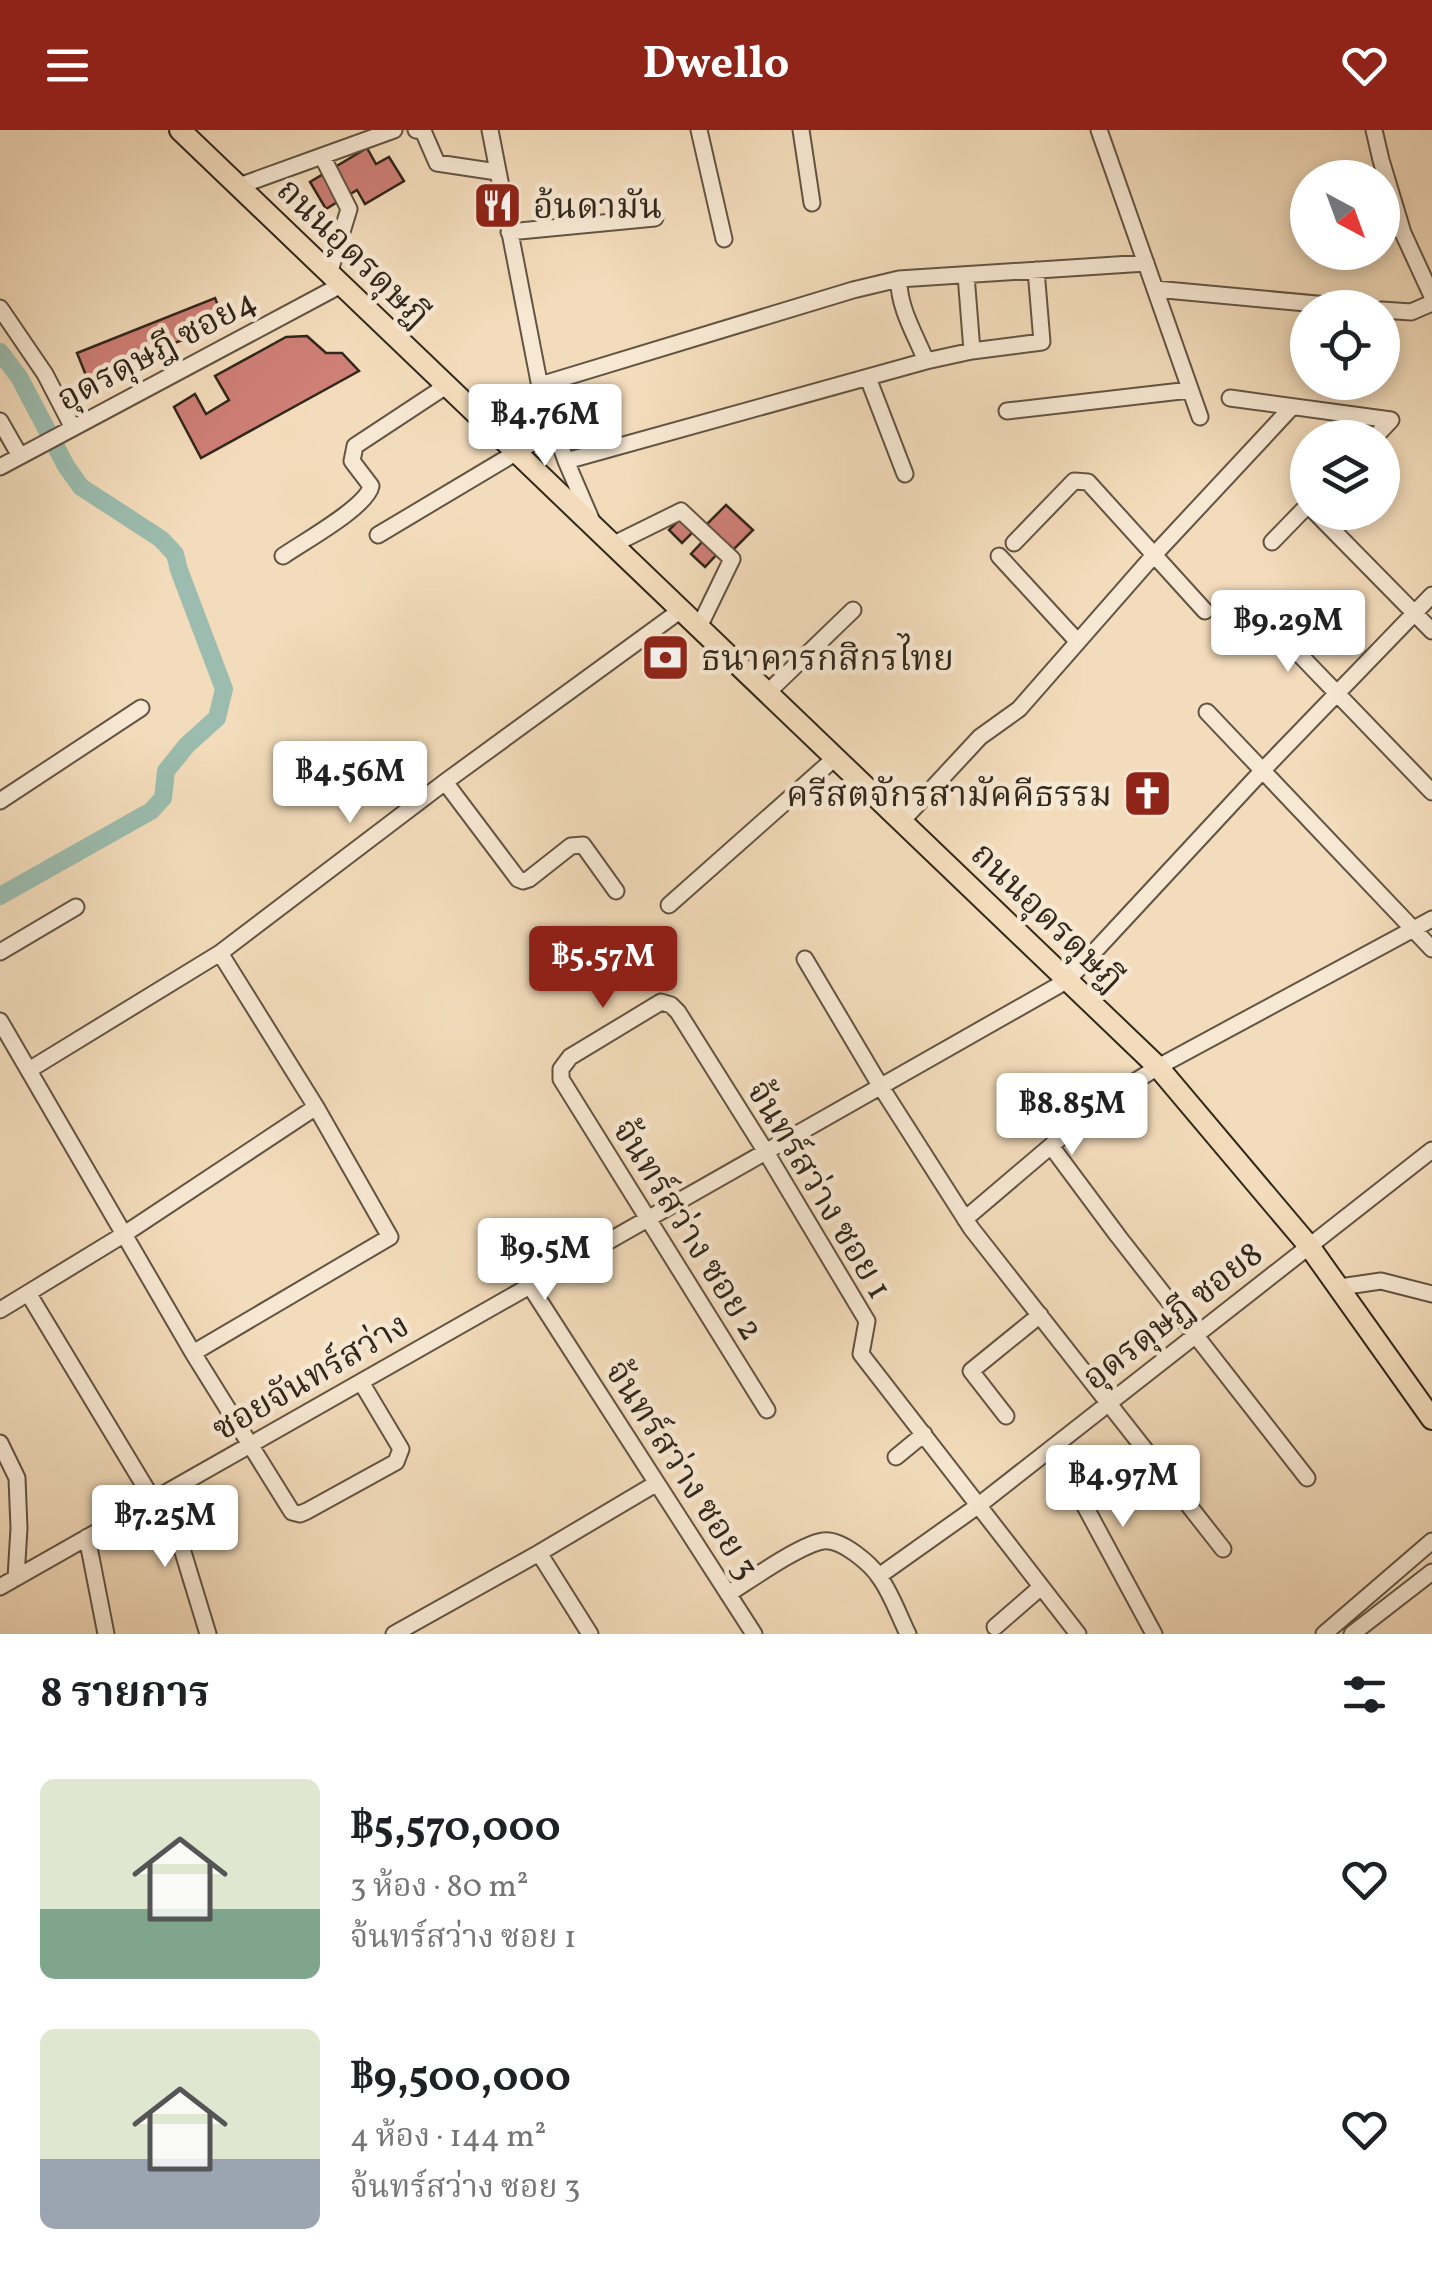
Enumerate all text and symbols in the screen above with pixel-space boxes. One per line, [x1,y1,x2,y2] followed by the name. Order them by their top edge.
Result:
[642,34,790,97] text: Dwello
[40,38,95,93] icon: menu
[1337,38,1392,93] icon: heart
[1290,160,1400,270] north arrow
[1290,160,1400,530] map controls
[264,169,439,340] street label: ถนนอุดรดุษฎี
[472,180,524,232] restaurant icon: อ้นดามัน
[533,185,662,233] place label: อ้นดามัน
[49,279,266,424] street label: อุดรดุษฎี ซอย4
[1290,290,1400,400] button: locate
[464,384,626,469] pin: ฿4.76M
[491,394,599,438] text: ฿4.76M
[1290,420,1400,530] button: layers
[1207,590,1369,675] pin: ฿9.29M
[1233,600,1343,644] text: ฿9.29M
[640,632,692,684] bank icon: ธนาคารกสิกรไทย
[701,633,954,685] place label: ธนาคารกสิกรไทย
[269,741,431,826] pin: ฿4.56M
[295,751,405,795] text: ฿4.56M
[1121,768,1173,820] church icon: ครีสตจักรสามัคคีธรรม
[786,773,1112,821] place label: ครีสตจักรสามัคคีธรรม
[958,833,1133,1004] street label: ถนนอุดรดุษฎี
[522,926,684,1011] pin: ฿5.57M
[551,936,655,980] text: ฿5.57M
[733,1072,902,1309] street label: จ้นทร์สว่าง ซอย 1
[991,1073,1153,1158] pin: ฿8.85M
[1018,1083,1126,1127] text: ฿8.85M
[599,1111,774,1351] street label: จ้นทร์สว่าง ซอย 2
[475,1218,615,1303] pin: ฿9.5M
[500,1228,590,1272] text: ฿9.5M
[1074,1232,1274,1403] street label: อุดรดุษฎี ซอย8
[204,1303,419,1454] street label: ซอยจันทร์สว่าง
[592,1352,769,1589] street label: จ้นทร์สว่าง ซอย 3
[1042,1445,1204,1530] pin: ฿4.97M
[1068,1455,1178,1499] text: ฿4.97M
[84,1485,246,1570] pin: ฿7.25M
[114,1495,216,1539] text: ฿7.25M
[40,1666,210,1725] text: 8 รายการ
[1337,1667,1392,1722] icon: filters
[350,1800,561,1859] text: ฿5,570,000
[120,1819,240,1939] icon: home
[1337,1852,1392,1907] icon: heart
[350,1866,529,1910] text: 3 ห้อง · 80 m²
[350,1917,576,1961] text: จ้นทร์สว่าง ซอย 1
[350,2050,571,2109] text: ฿9,500,000
[120,2069,240,2189] icon: home
[1337,2102,1392,2157] icon: heart
[350,2116,546,2160] text: 4 ห้อง · 144 m²
[350,2167,580,2211] text: จ้นทร์สว่าง ซอย 3

